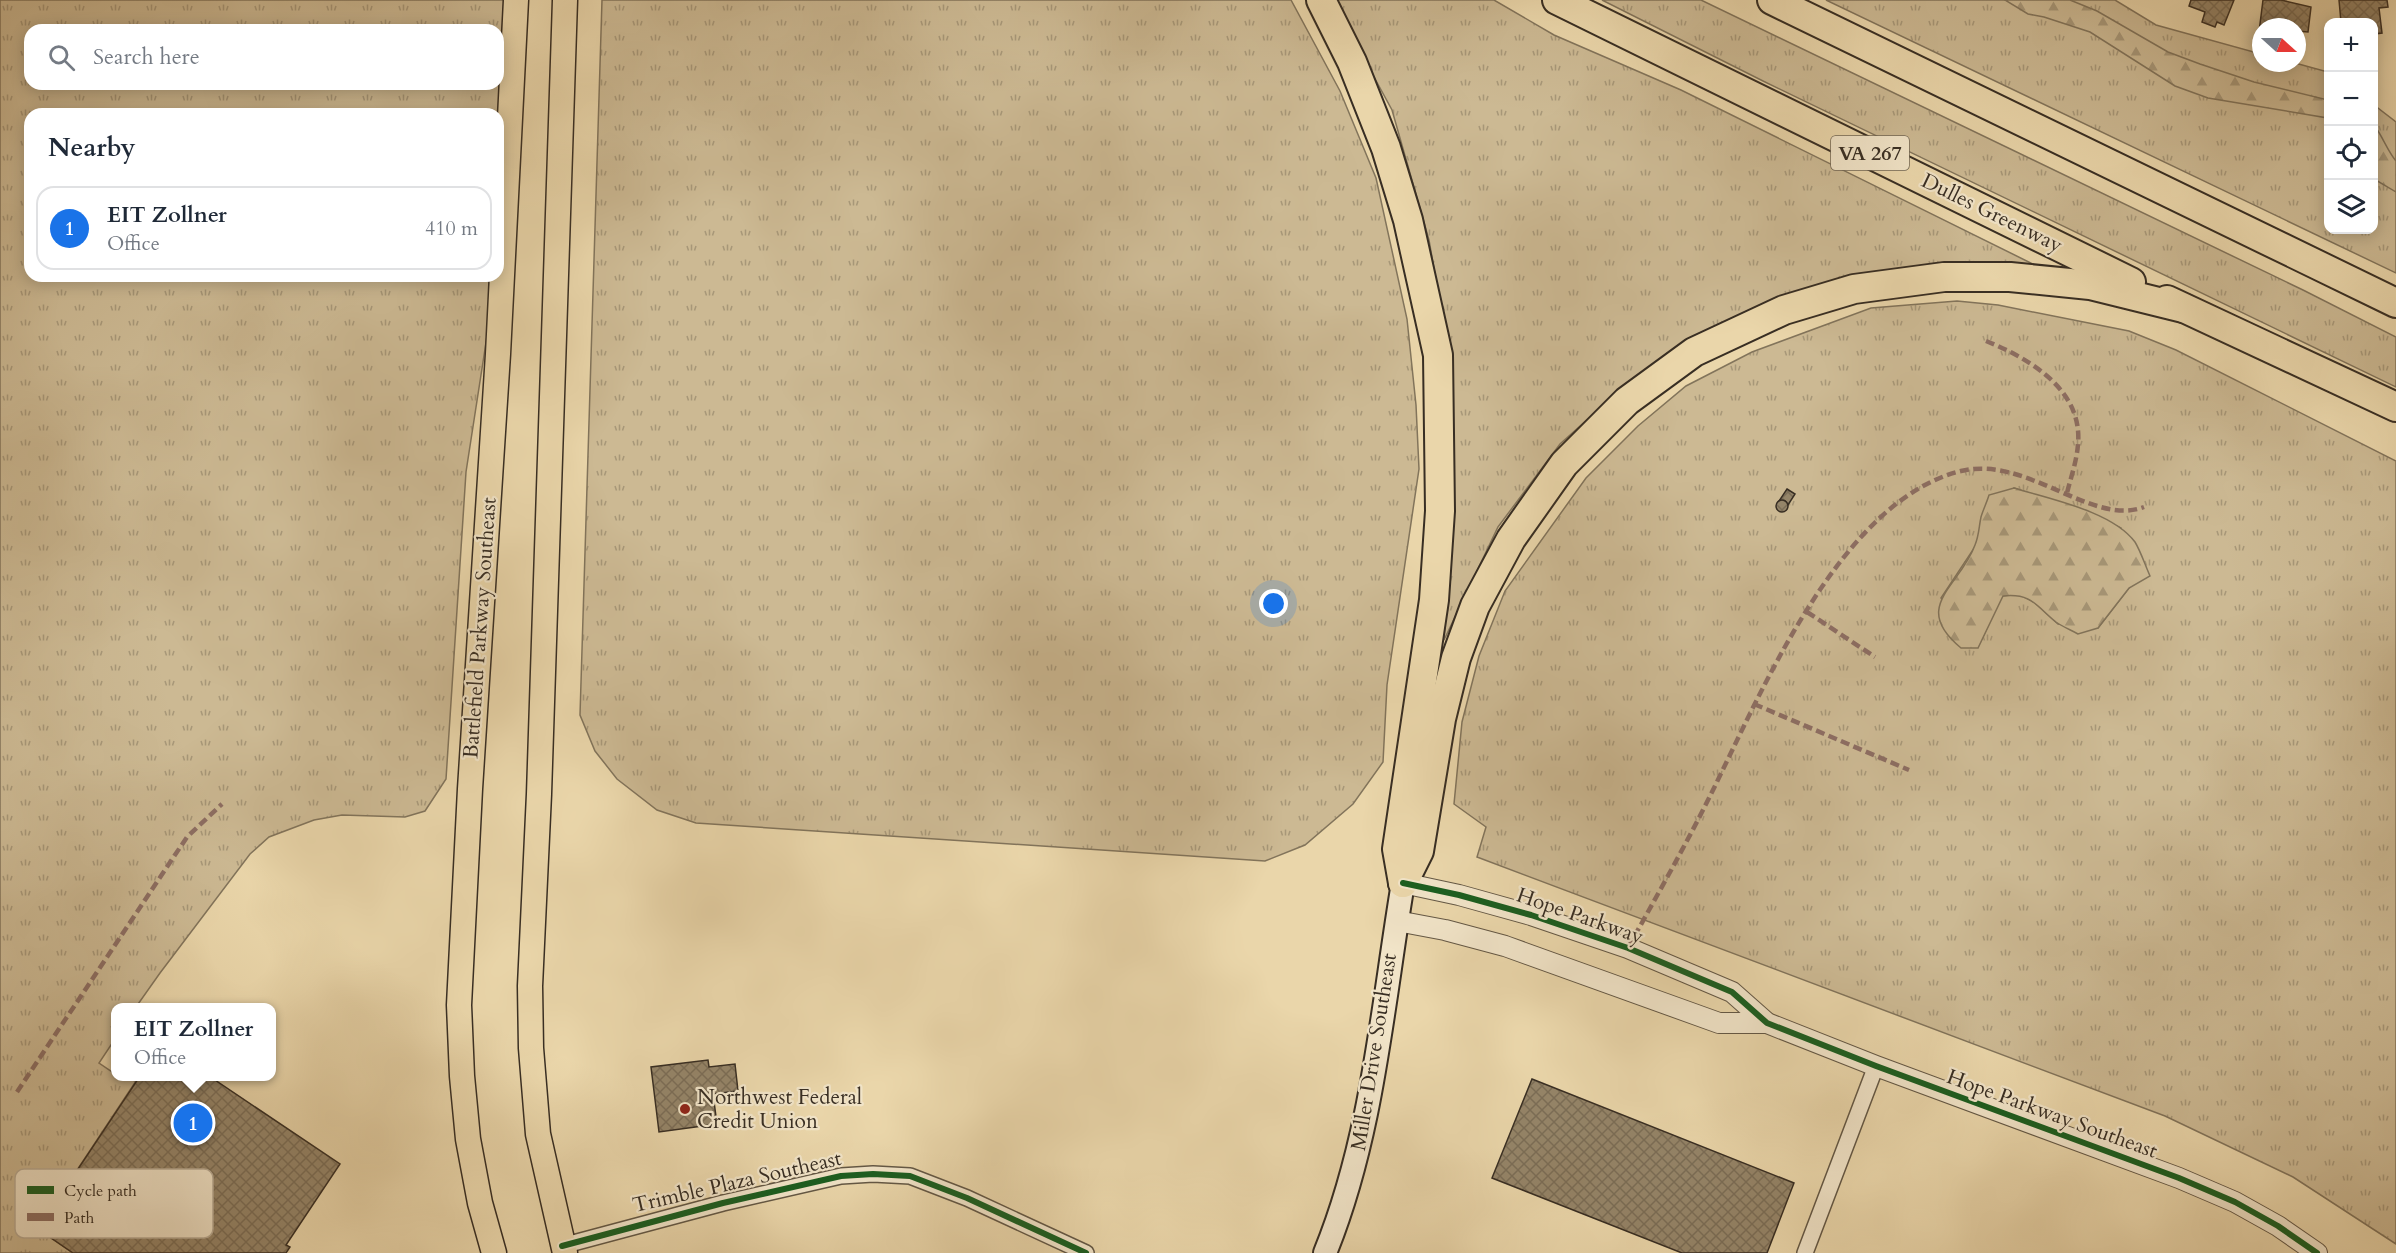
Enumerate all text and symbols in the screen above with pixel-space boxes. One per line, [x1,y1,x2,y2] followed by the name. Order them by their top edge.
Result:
[2252,18,2306,72] north arrow
[2324,18,2378,234] map controls
[2324,18,2378,72] button: +
[24,24,504,90] search box
[45,41,78,74] icon: search
[93,42,200,72] text: Search here
[2324,72,2378,126] button: −
[2324,126,2378,180] button: locate
[48,130,136,165] text: Nearby
[1831,136,1909,170] road number: VA 267
[1917,166,2067,260] street label: Dulles Greenway
[2324,180,2378,234] button: layers
[107,200,227,230] text: EIT Zollner
[64,215,75,242] text: 1
[425,215,478,242] text: 410 m
[107,230,160,257] text: Office
[456,496,504,760] street label: Battlefield Parkway Southeast
[1259,589,1288,618] your location
[1513,881,1647,951] street label: Hope Parkway
[1344,951,1404,1153] street label: Miller Drive Southeast
[111,1003,276,1081] popup
[134,1014,253,1044] text: EIT Zollner
[134,1044,186,1071] text: Office
[1943,1062,2162,1166] street label: Hope Parkway Southeast
[697,1083,862,1136] place label: Northwest Federal Credit Union
[174,1100,212,1146] pin: 1
[678,1102,692,1116] marker: Northwest Federal Credit Union
[630,1144,845,1220] street label: Trimble Plaza Southeast
[15,1169,213,1238] legend
[64,1180,137,1202] text: Cycle path
[64,1207,94,1229] text: Path

